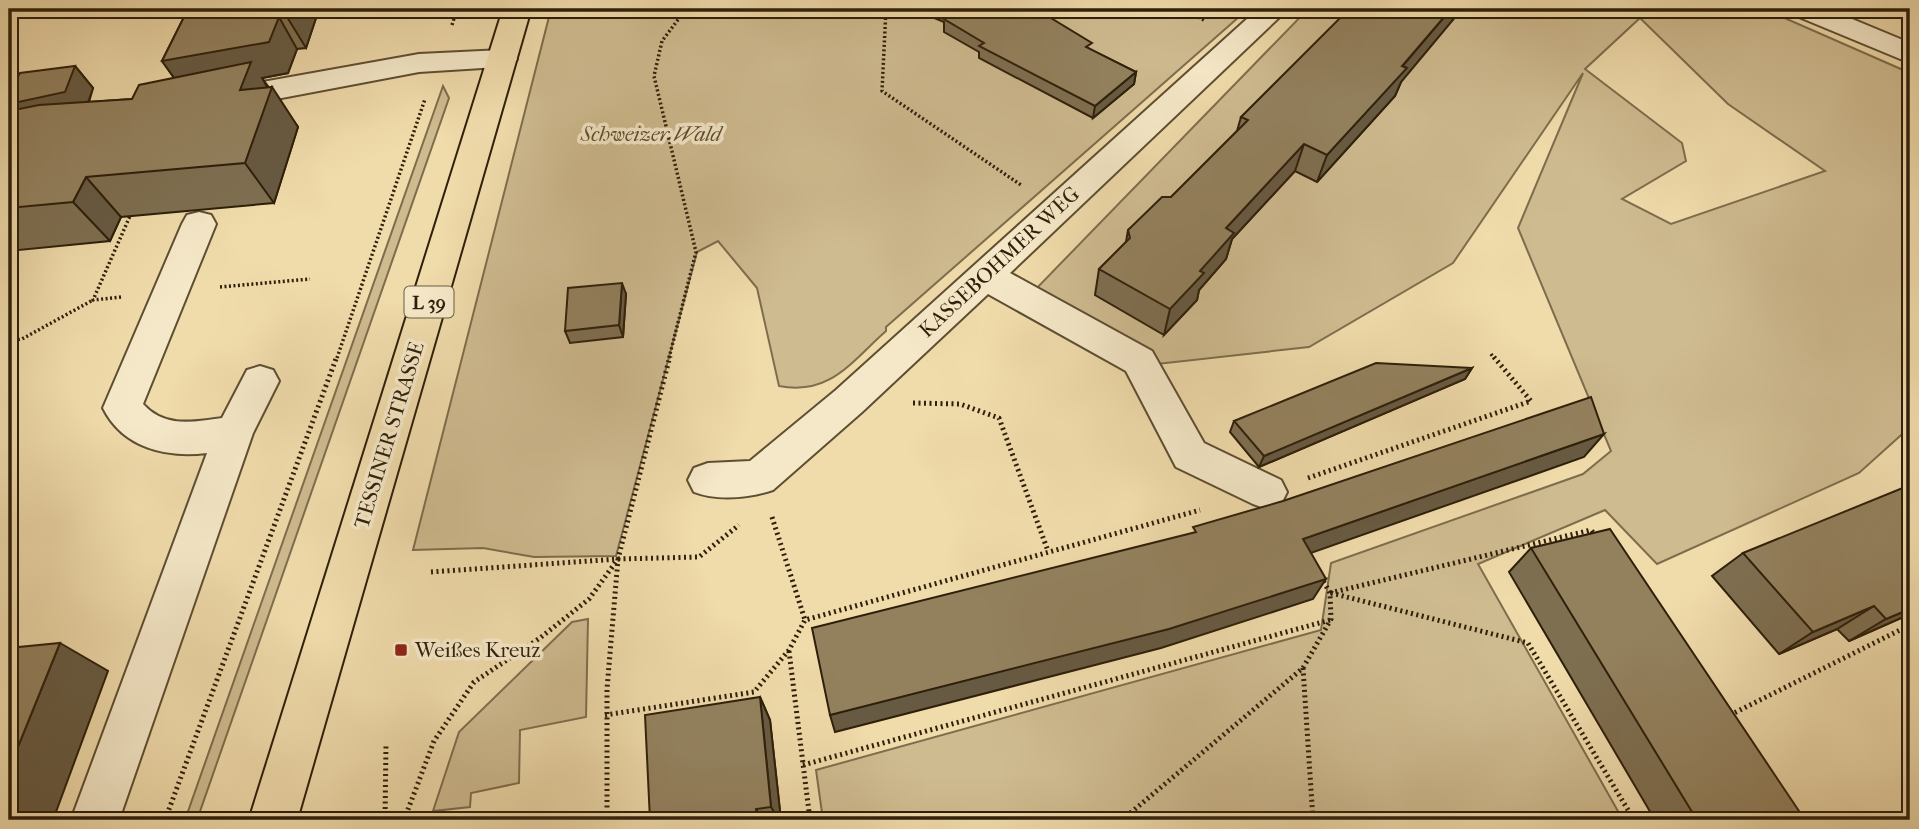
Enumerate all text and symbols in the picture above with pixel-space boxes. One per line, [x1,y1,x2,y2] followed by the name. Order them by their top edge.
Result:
[580,122,724,146] park label: Schweizer Wald
[914,181,1084,342] street label: KASSEBOHMER WEG
[404,286,453,318] road number: L 39
[349,339,429,531] street label: TESSINER STRASSE
[414,638,541,662] place label: Weißes Kreuz
[393,642,409,658] marker: Weißes Kreuz

